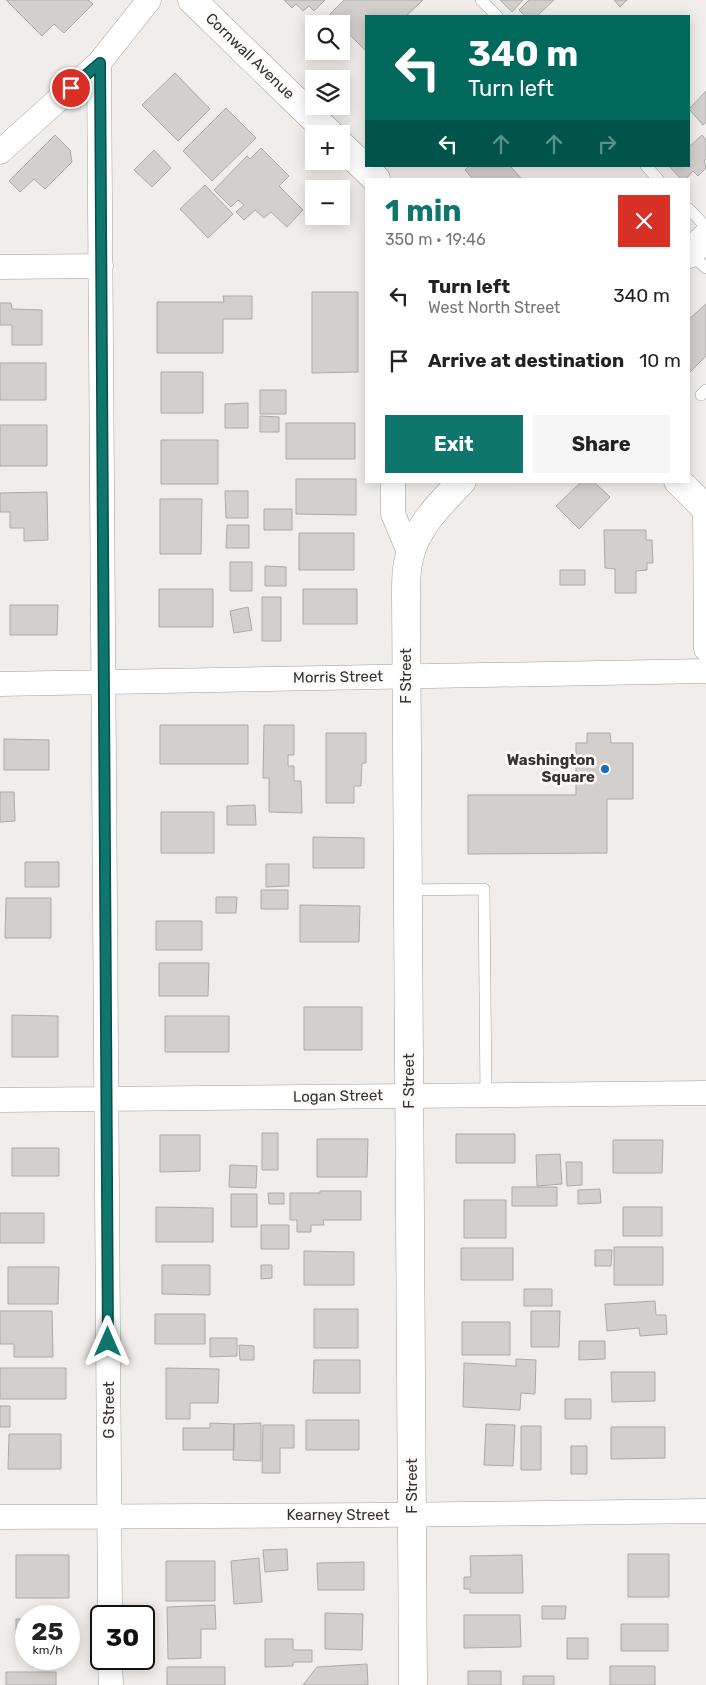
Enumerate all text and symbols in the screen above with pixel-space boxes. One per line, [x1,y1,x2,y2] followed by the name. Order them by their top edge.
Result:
[202,9,298,103] street label: Cornwall Avenue
[305,15,350,225] map controls
[305,15,350,60] button: search
[468,33,578,75] text: 340 m
[385,35,450,100] icon: left
[50,67,92,109] pin
[305,70,350,115] button: layers
[57,74,85,102] icon: arrive
[468,75,554,102] text: Turn left
[305,125,350,170] button: +
[434,130,462,158] icon: left
[487,130,515,158] icon: ahead
[540,130,568,158] icon: ahead
[593,130,621,158] icon: right
[305,180,350,225] button: −
[385,193,462,229] text: 1 min
[618,195,670,247] button: close
[385,230,486,249] text: 350 m · 19:46
[428,275,510,298] text: Turn left
[385,282,413,310] icon: left
[613,284,670,307] text: 340 m
[428,298,560,317] text: West North Street
[385,347,413,375] icon: arrive
[428,349,624,372] text: Arrive at destination
[639,349,681,372] text: 10 m
[385,415,523,473] button: Exit
[533,415,670,473] button: Share
[397,648,415,704] street label: F Street
[293,667,383,687] street label: Morris Street
[507,751,595,786] place label: Washington Square
[599,763,611,775] marker: Washington Square
[400,1053,418,1109] street label: F Street
[293,1086,383,1106] street label: Logan Street
[81,1315,133,1367] position arrow
[100,1381,118,1439] street label: G Street
[403,1458,421,1514] street label: F Street
[286,1506,390,1524] street label: Kearney Street
[90,1605,155,1670] speed limit sign: 30
[31,1617,64,1646] text: 25
[33,1643,62,1657] text: km/h

